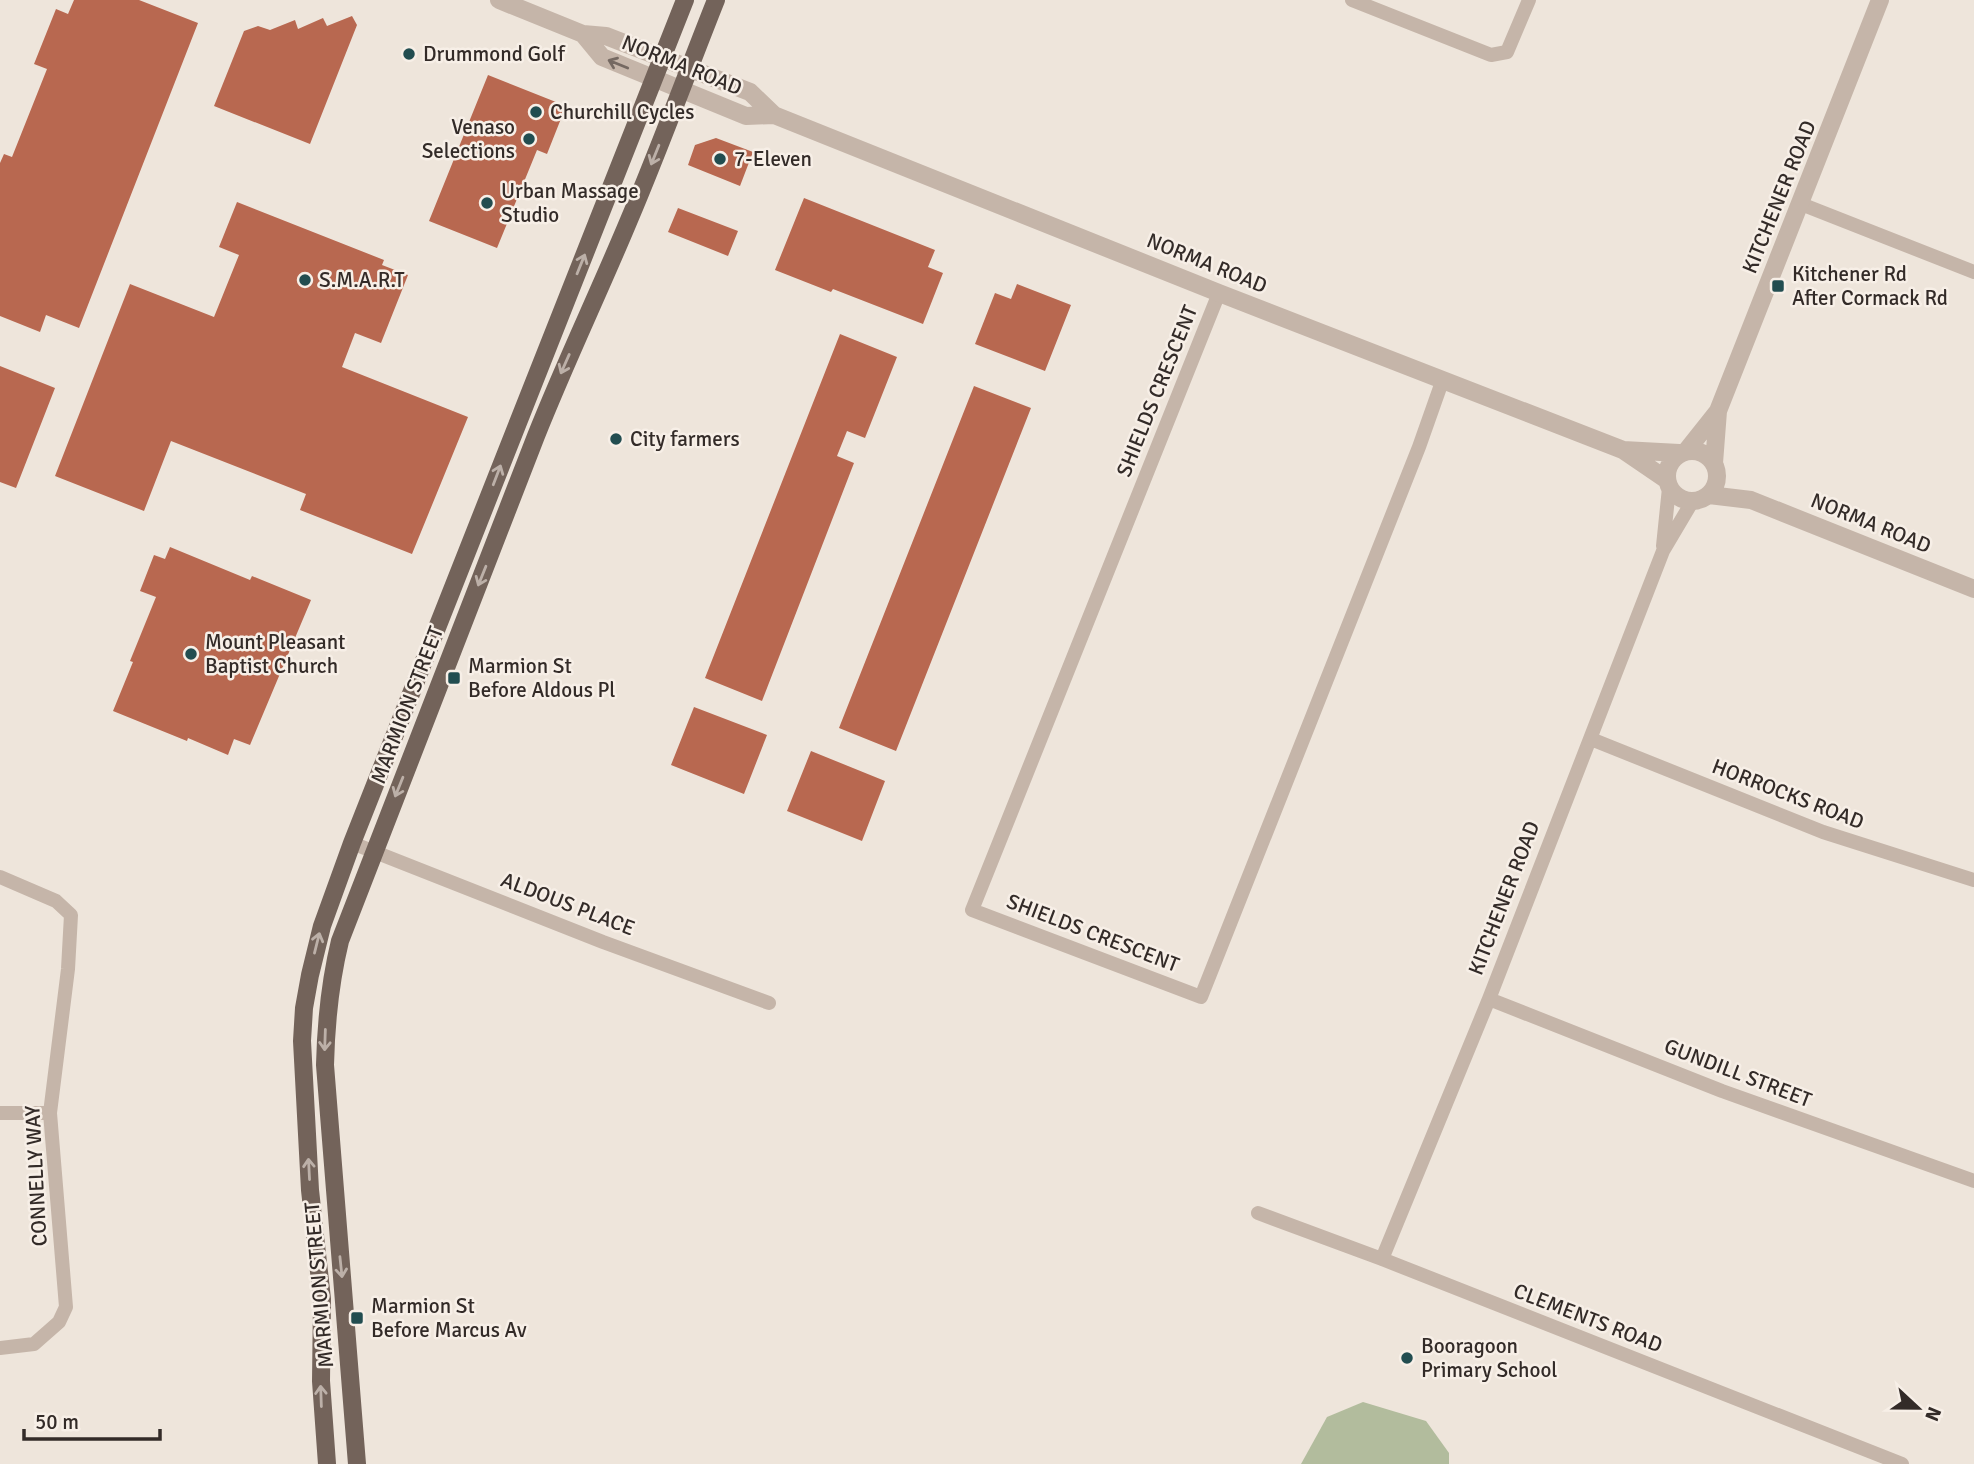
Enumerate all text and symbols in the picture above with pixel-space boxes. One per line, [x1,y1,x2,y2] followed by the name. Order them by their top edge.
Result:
[618,29,746,101] street label: NORMA ROAD
[423,41,566,67] place label: Drummond Golf
[401,46,417,62] marker: Drummond Golf
[608,56,630,69] one-way arrow
[550,99,694,125] place label: Churchill Cycles
[528,104,544,120] marker: Churchill Cycles
[422,114,515,164] place label: Venaso Selections
[1736,117,1822,277] street label: KITCHENER ROAD
[521,131,537,147] marker: Venaso Selections
[648,143,661,165] one-way arrow
[734,146,812,172] place label: 7-Eleven
[712,151,728,167] marker: 7-Eleven
[501,178,639,228] place label: Urban Massage Studio
[479,195,495,211] marker: Urban Massage Studio
[1143,227,1271,299] street label: NORMA ROAD
[576,254,589,275] one-way arrow
[1792,261,1948,311] place label: Kitchener Rd After Cormack Rd
[319,267,405,293] place label: S.M.A.R.T
[297,272,313,288] marker: S.M.A.R.T
[1770,278,1786,294] marker: Kitchener Rd After Cormack Rd
[1111,301,1203,480] street label: SHIELDS CRESCENT
[558,353,571,374] one-way arrow
[630,426,740,452] place label: City farmers
[608,431,624,447] marker: City farmers
[492,465,505,487] one-way arrow
[1807,487,1935,559] street label: NORMA ROAD
[475,564,488,586] one-way arrow
[365,622,449,787] street label: MARMION STREET
[205,629,345,679] place label: Mount Pleasant Baptist Church
[183,646,199,662] marker: Mount Pleasant Baptist Church
[468,653,616,703] place label: Marmion St Before Aldous Pl
[446,670,462,686] marker: Marmion St Before Aldous Pl
[1708,753,1868,835] street label: HORROCKS ROAD
[392,776,405,798] one-way arrow
[1463,817,1545,979] street label: KITCHENER ROAD
[497,867,639,941] street label: ALDOUS PLACE
[1003,888,1183,978] street label: SHIELDS CRESCENT
[311,932,325,955] one-way arrow
[319,1028,332,1051] one-way arrow
[1661,1033,1816,1113] street label: GUNDILL STREET
[19,1104,53,1247] street label: CONNELLY WAY
[302,1158,315,1181] one-way arrow
[299,1200,339,1369] street label: MARMION STREET
[335,1255,348,1278] one-way arrow
[1510,1278,1666,1358] street label: CLEMENTS ROAD
[371,1293,527,1343] place label: Marmion St Before Marcus Av
[349,1310,365,1326] marker: Marmion St Before Marcus Av
[1421,1333,1557,1383] place label: Booragoon Primary School
[1399,1350,1415,1366] marker: Booragoon Primary School
[1883,1373,1953,1443] north arrow
[315,1385,328,1408] one-way arrow
[24,1398,161,1442] scale bar
[1919,1403,1946,1425] text: N
[35,1409,79,1435] text: 50 m

